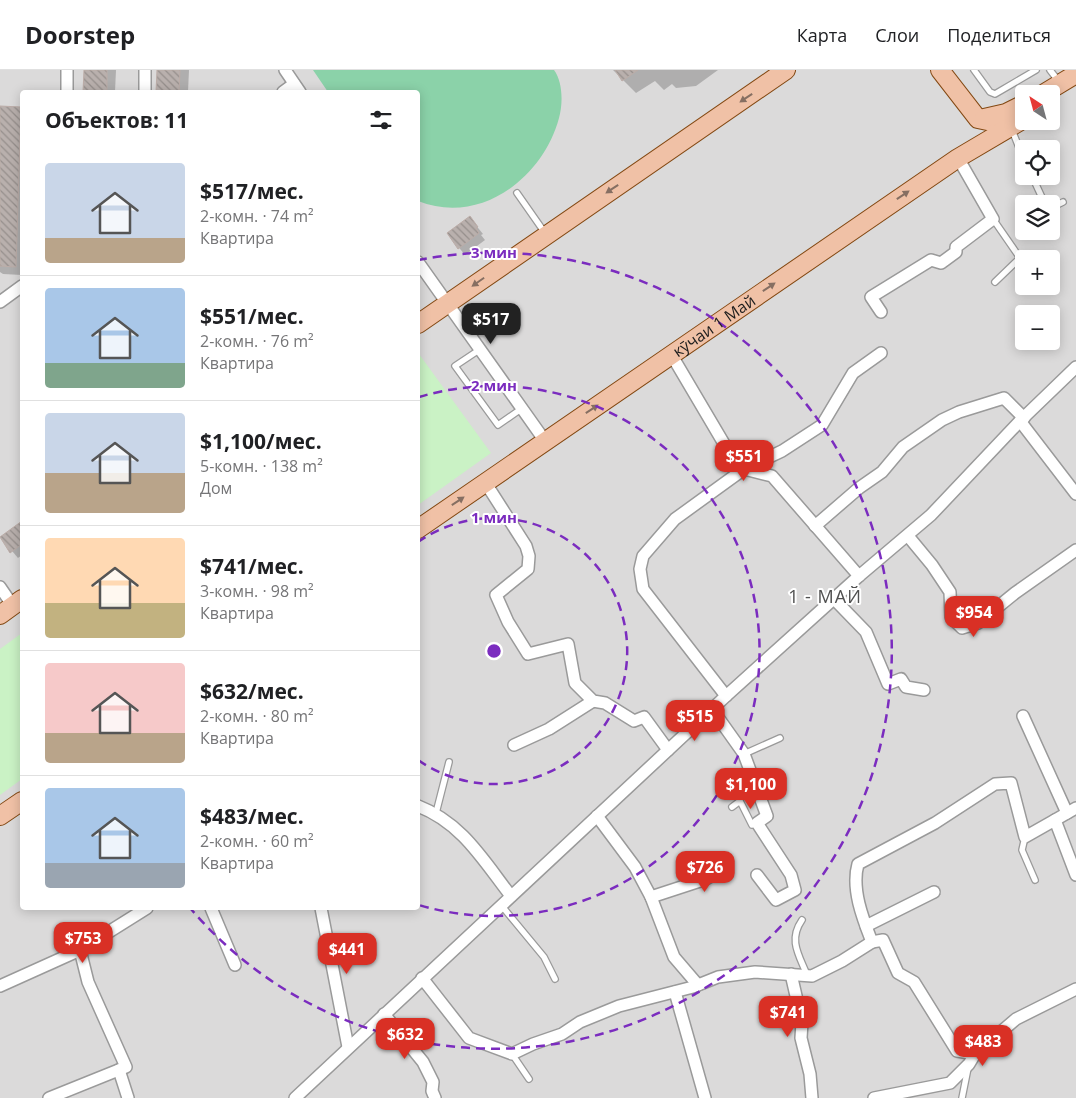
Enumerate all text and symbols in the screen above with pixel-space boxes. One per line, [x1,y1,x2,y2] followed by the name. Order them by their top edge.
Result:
[25,18,135,51] text: Doorstep
[797,23,847,47] text: Карта
[875,23,919,47] text: Слои
[947,23,1051,47] text: Поделиться
[1015,85,1060,130] north arrow
[1015,85,1060,350] map controls
[739,93,753,102] one-way arrow
[45,106,188,134] text: Объектов: 11
[367,106,395,134] icon: filters
[1015,140,1060,185] button: locate
[200,177,304,205] text: $517/мес.
[85,183,145,243] icon: home
[605,184,619,194] one-way arrow
[896,190,910,200] one-way arrow
[1015,195,1060,240] button: layers
[200,205,314,227] text: 2-комн. · 74 m²
[200,227,274,249] text: Квартира
[471,242,517,262] text: 3 мин
[1015,250,1060,295] button: +
[472,277,485,287] one-way arrow
[762,282,776,292] one-way arrow
[668,289,760,362] street label: кӯчаи 1 Май
[200,302,304,330] text: $551/мес.
[461,302,521,345] pin: $517
[1015,305,1060,350] button: −
[85,308,145,368] icon: home
[473,308,509,330] text: $517
[200,330,314,352] text: 2-комн. · 76 m²
[200,352,274,374] text: Квартира
[471,375,517,395] text: 2 мин
[585,404,598,414] one-way arrow
[200,427,322,455] text: $1,100/мес.
[85,433,145,493] icon: home
[714,440,774,482] pin: $551
[726,445,762,467] text: $551
[200,455,323,477] text: 5-комн. · 138 m²
[200,477,232,499] text: Дом
[451,496,464,506] one-way arrow
[471,507,517,527] text: 1 мин
[200,552,304,580] text: $741/мес.
[85,558,145,618] icon: home
[200,580,314,602] text: 3-комн. · 98 m²
[788,584,862,608] district label: 1 - МАЙ
[944,596,1004,638] pin: $954
[956,601,992,623] text: $954
[200,602,274,624] text: Квартира
[485,642,503,660] centre of rings
[200,677,304,705] text: $632/мес.
[85,683,145,743] icon: home
[665,700,725,742] pin: $515
[200,705,314,727] text: 2-комн. · 80 m²
[677,705,713,727] text: $515
[200,727,274,749] text: Квартира
[710,768,792,810] pin: $1,100
[726,773,776,795] text: $1,100
[200,802,304,830] text: $483/мес.
[85,808,145,868] icon: home
[200,830,314,852] text: 2-комн. · 60 m²
[675,850,735,893] pin: $726
[200,852,274,874] text: Квартира
[687,856,723,878] text: $726
[53,922,113,964] pin: $753
[65,927,101,949] text: $753
[317,932,377,975] pin: $441
[329,938,365,960] text: $441
[758,996,818,1038] pin: $741
[770,1001,806,1023] text: $741
[375,1018,435,1060] pin: $632
[387,1023,423,1045] text: $632
[953,1024,1013,1067] pin: $483
[965,1030,1001,1052] text: $483

